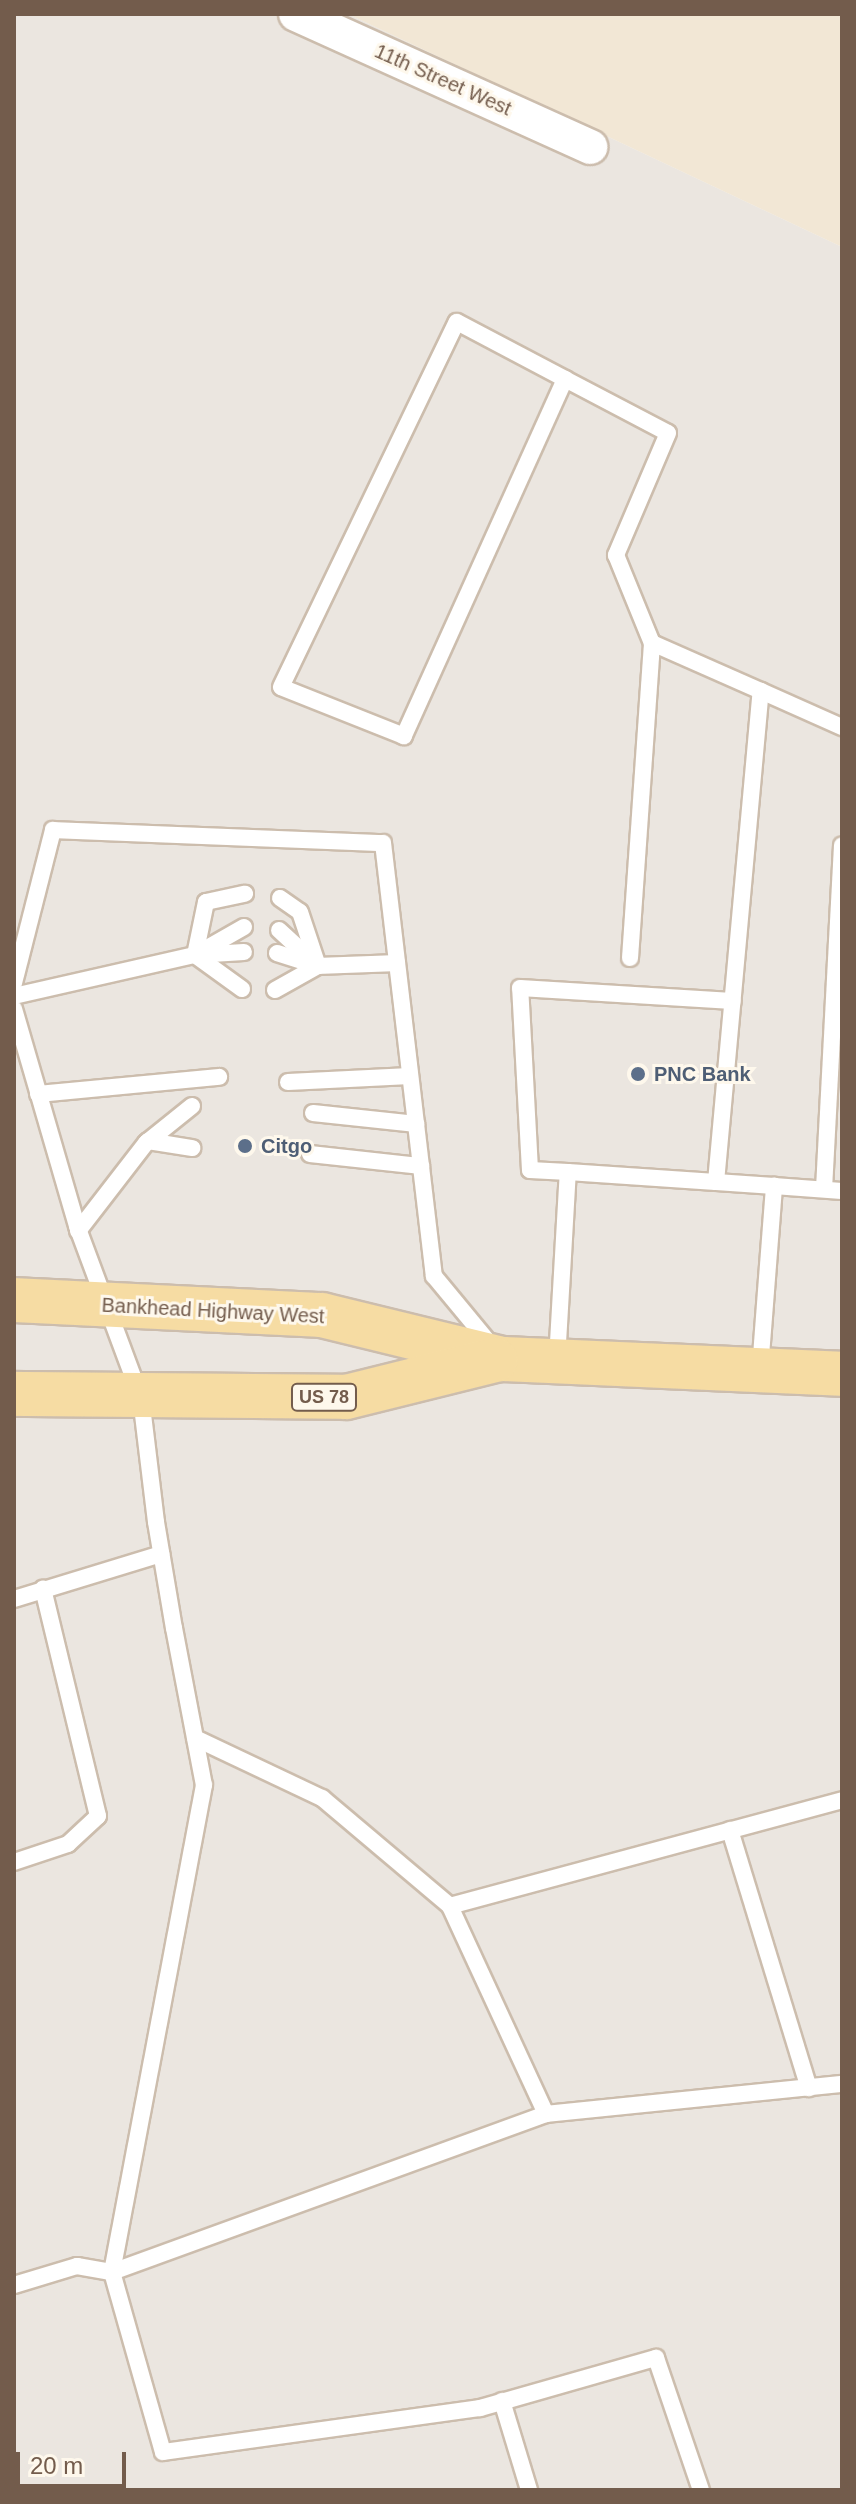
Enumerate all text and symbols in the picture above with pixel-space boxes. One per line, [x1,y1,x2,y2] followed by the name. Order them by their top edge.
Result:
[371,39,515,121] street label: 11th Street West
[654,1062,751,1086] place label: PNC Bank
[629,1065,647,1083] marker: PNC Bank
[261,1134,312,1158] place label: Citgo
[236,1137,254,1155] marker: Citgo
[101,1293,325,1329] street label: Bankhead Highway West
[290,1383,358,1411] road number: US 78
[20,2436,130,2486] scale bar
[30,2452,83,2479] text: 20 m

